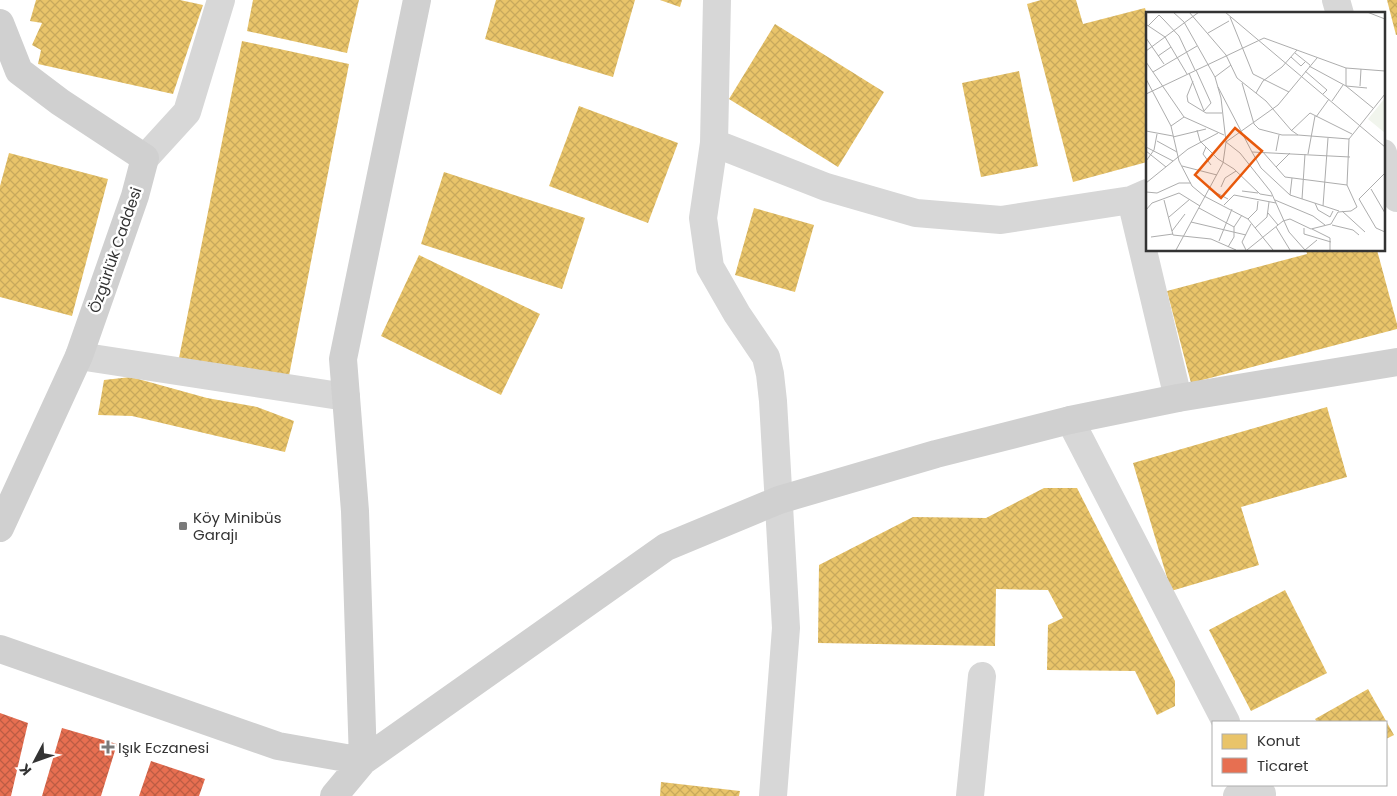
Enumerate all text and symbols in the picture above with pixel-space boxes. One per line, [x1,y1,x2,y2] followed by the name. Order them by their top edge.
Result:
[1146,12,1384,251] inset map
[84,184,146,316] street label: Özgürlük Caddesi
[193,507,282,545] place label: Köy Minibüs Garajı
[177,520,189,532] marker: Köy Minibüs Garajı
[1212,721,1387,786] legend
[1257,730,1300,751] text: Konut
[10,736,60,786] north arrow
[118,737,209,758] place label: Işık Eczanesi
[102,741,114,753] marker: Işık Eczanesi
[1257,755,1308,776] text: Ticaret
[14,759,36,780] text: K

